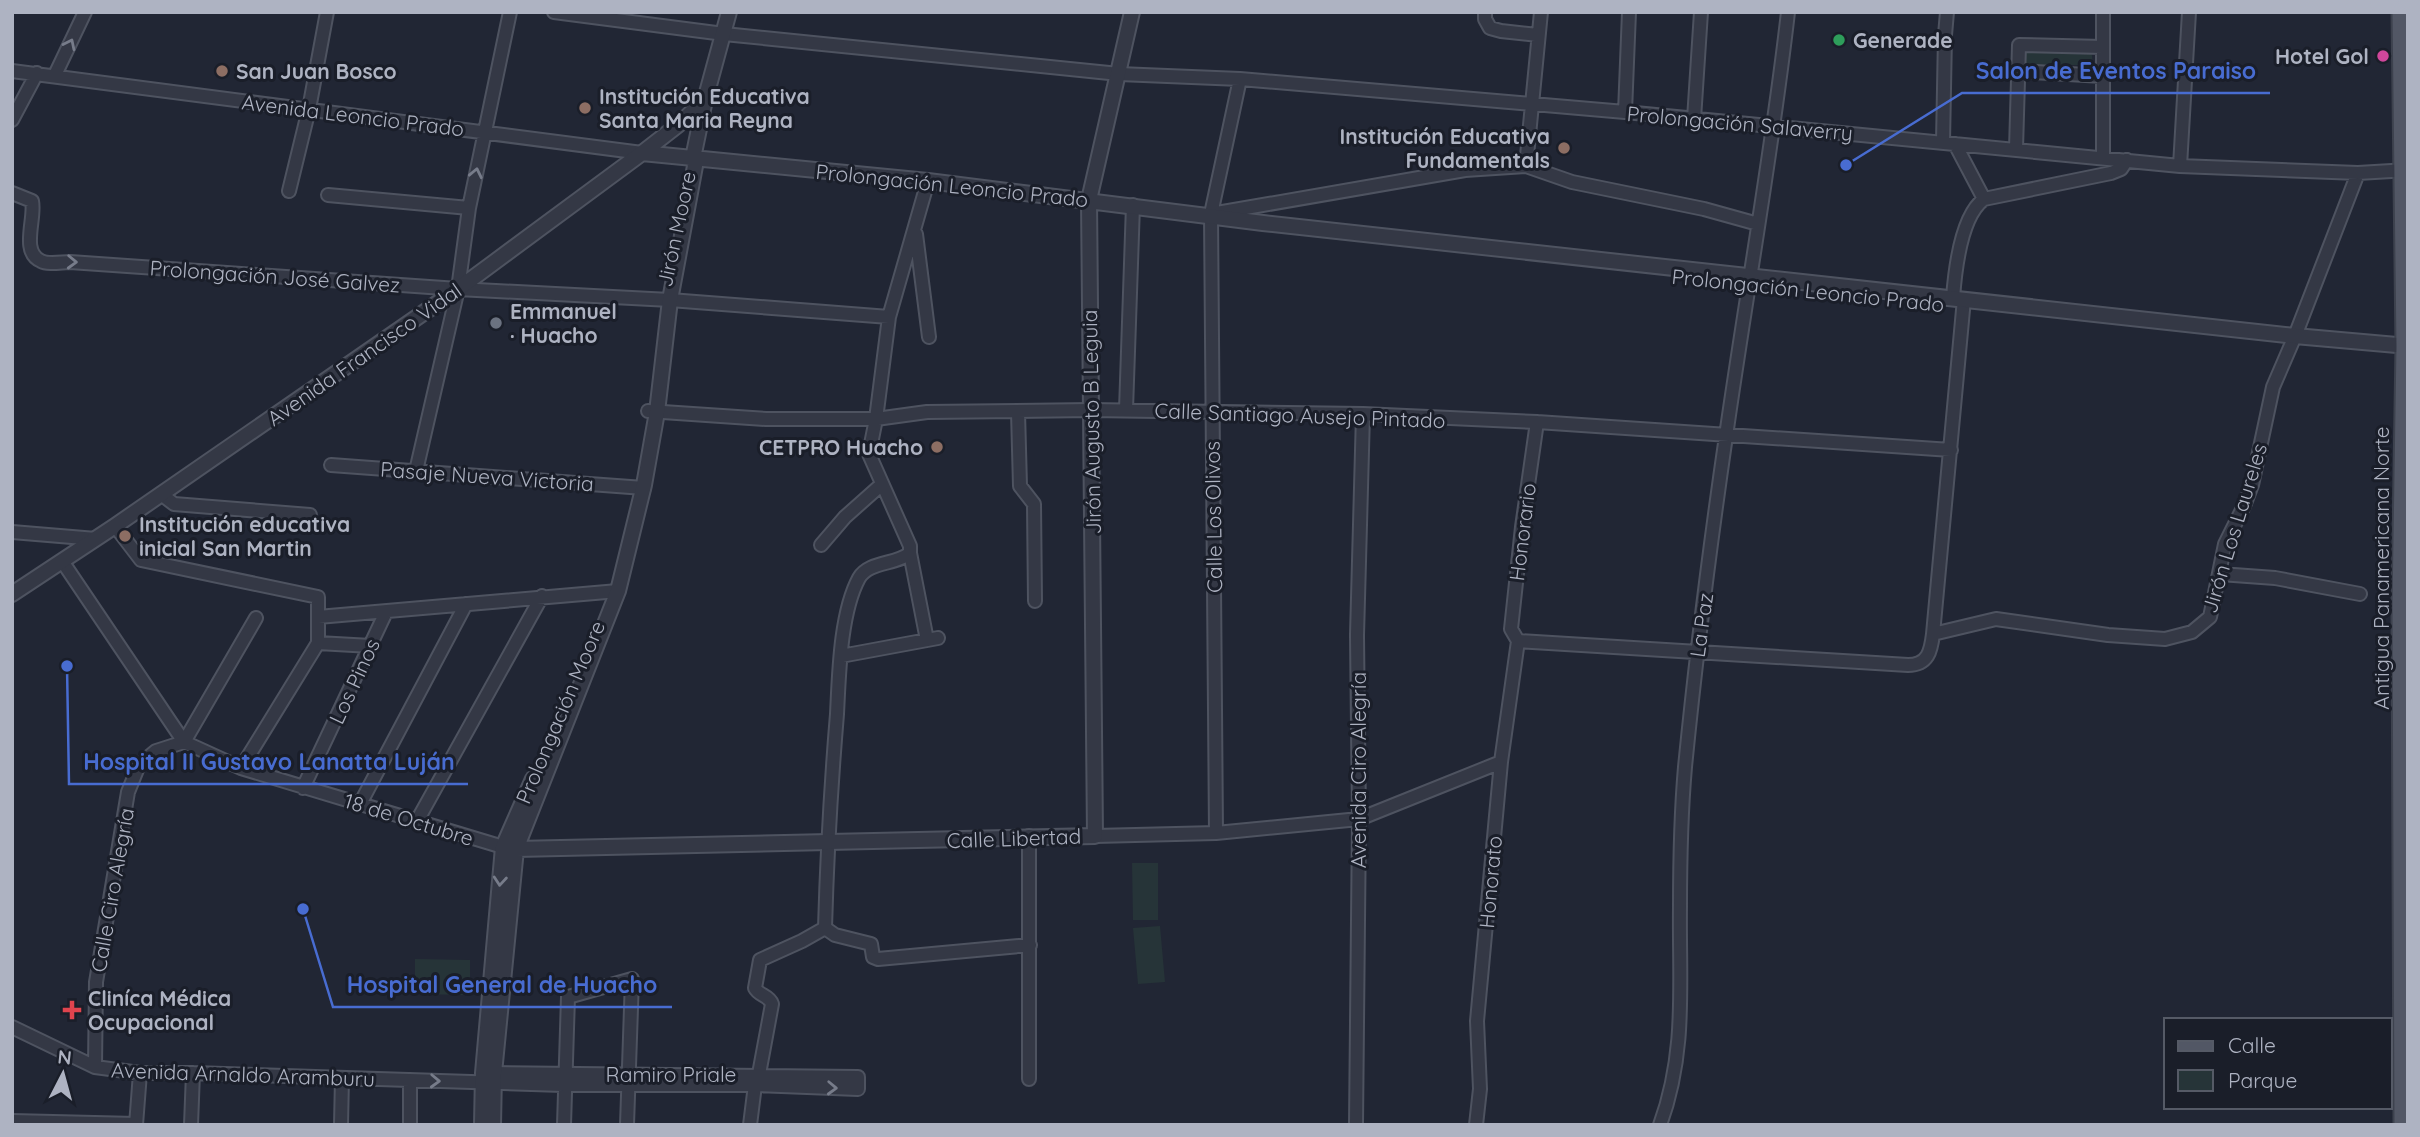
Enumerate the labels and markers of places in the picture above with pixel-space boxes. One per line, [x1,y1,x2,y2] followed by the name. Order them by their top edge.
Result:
[1853,27,1953,53] place label: Generade
[1831,32,1847,48] marker: Generade
[2275,43,2369,69] place label: Hotel Gol
[2375,48,2391,64] marker: Hotel Gol
[1962,49,2270,93] callout: Salon de Eventos Paraiso
[236,58,397,84] place label: San Juan Bosco
[214,63,230,79] marker: San Juan Bosco
[599,83,810,133] place label: Institución Educativa Santa Maria Reyna
[577,100,593,116] marker: Institución Educativa Santa Maria Reyna
[1339,123,1550,173] place label: Institución Educativa Fundamentals
[1556,140,1572,156] marker: Institución Educativa Fundamentals
[510,298,617,348] place label: Emmanuel · Huacho
[488,315,504,331] marker: Emmanuel · Huacho
[759,434,923,460] place label: CETPRO Huacho
[929,439,945,455] marker: CETPRO Huacho
[139,511,350,561] place label: Institución educativa inicial San Martin
[117,528,133,544] marker: Institución educativa inicial San Martin
[69,740,468,784] callout: Hospital II Gustavo Lanatta Luján
[333,963,672,1007] callout: Hospital General de Huacho
[88,985,231,1035] place label: Cliníca Médica Ocupacional
[62,1000,82,1020] marker: Cliníca Médica Ocupacional

